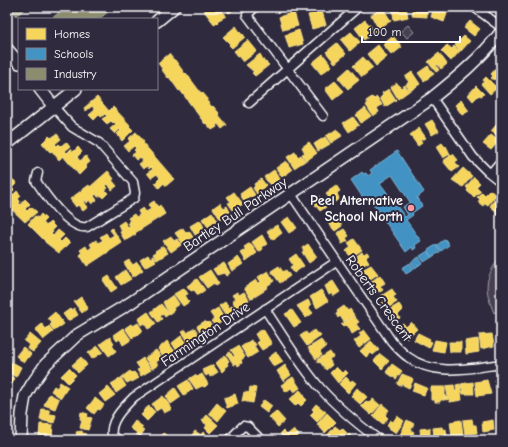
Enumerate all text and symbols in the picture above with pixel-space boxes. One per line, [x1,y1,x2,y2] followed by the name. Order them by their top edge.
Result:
[18,18,158,90] legend
[362,18,460,44] scale bar
[368,25,401,39] text: 100 m
[54,27,90,41] text: Homes
[54,47,93,61] text: Schools
[54,67,97,81] text: Industry
[180,173,291,255] street label: Bartley Bull Parkway
[310,192,403,225] place label: Peel Alternative School North
[406,203,416,213] marker: Peel Alternative School North
[342,252,416,345] street label: Roberts Crescent
[158,298,253,370] street label: Farmington Drive

